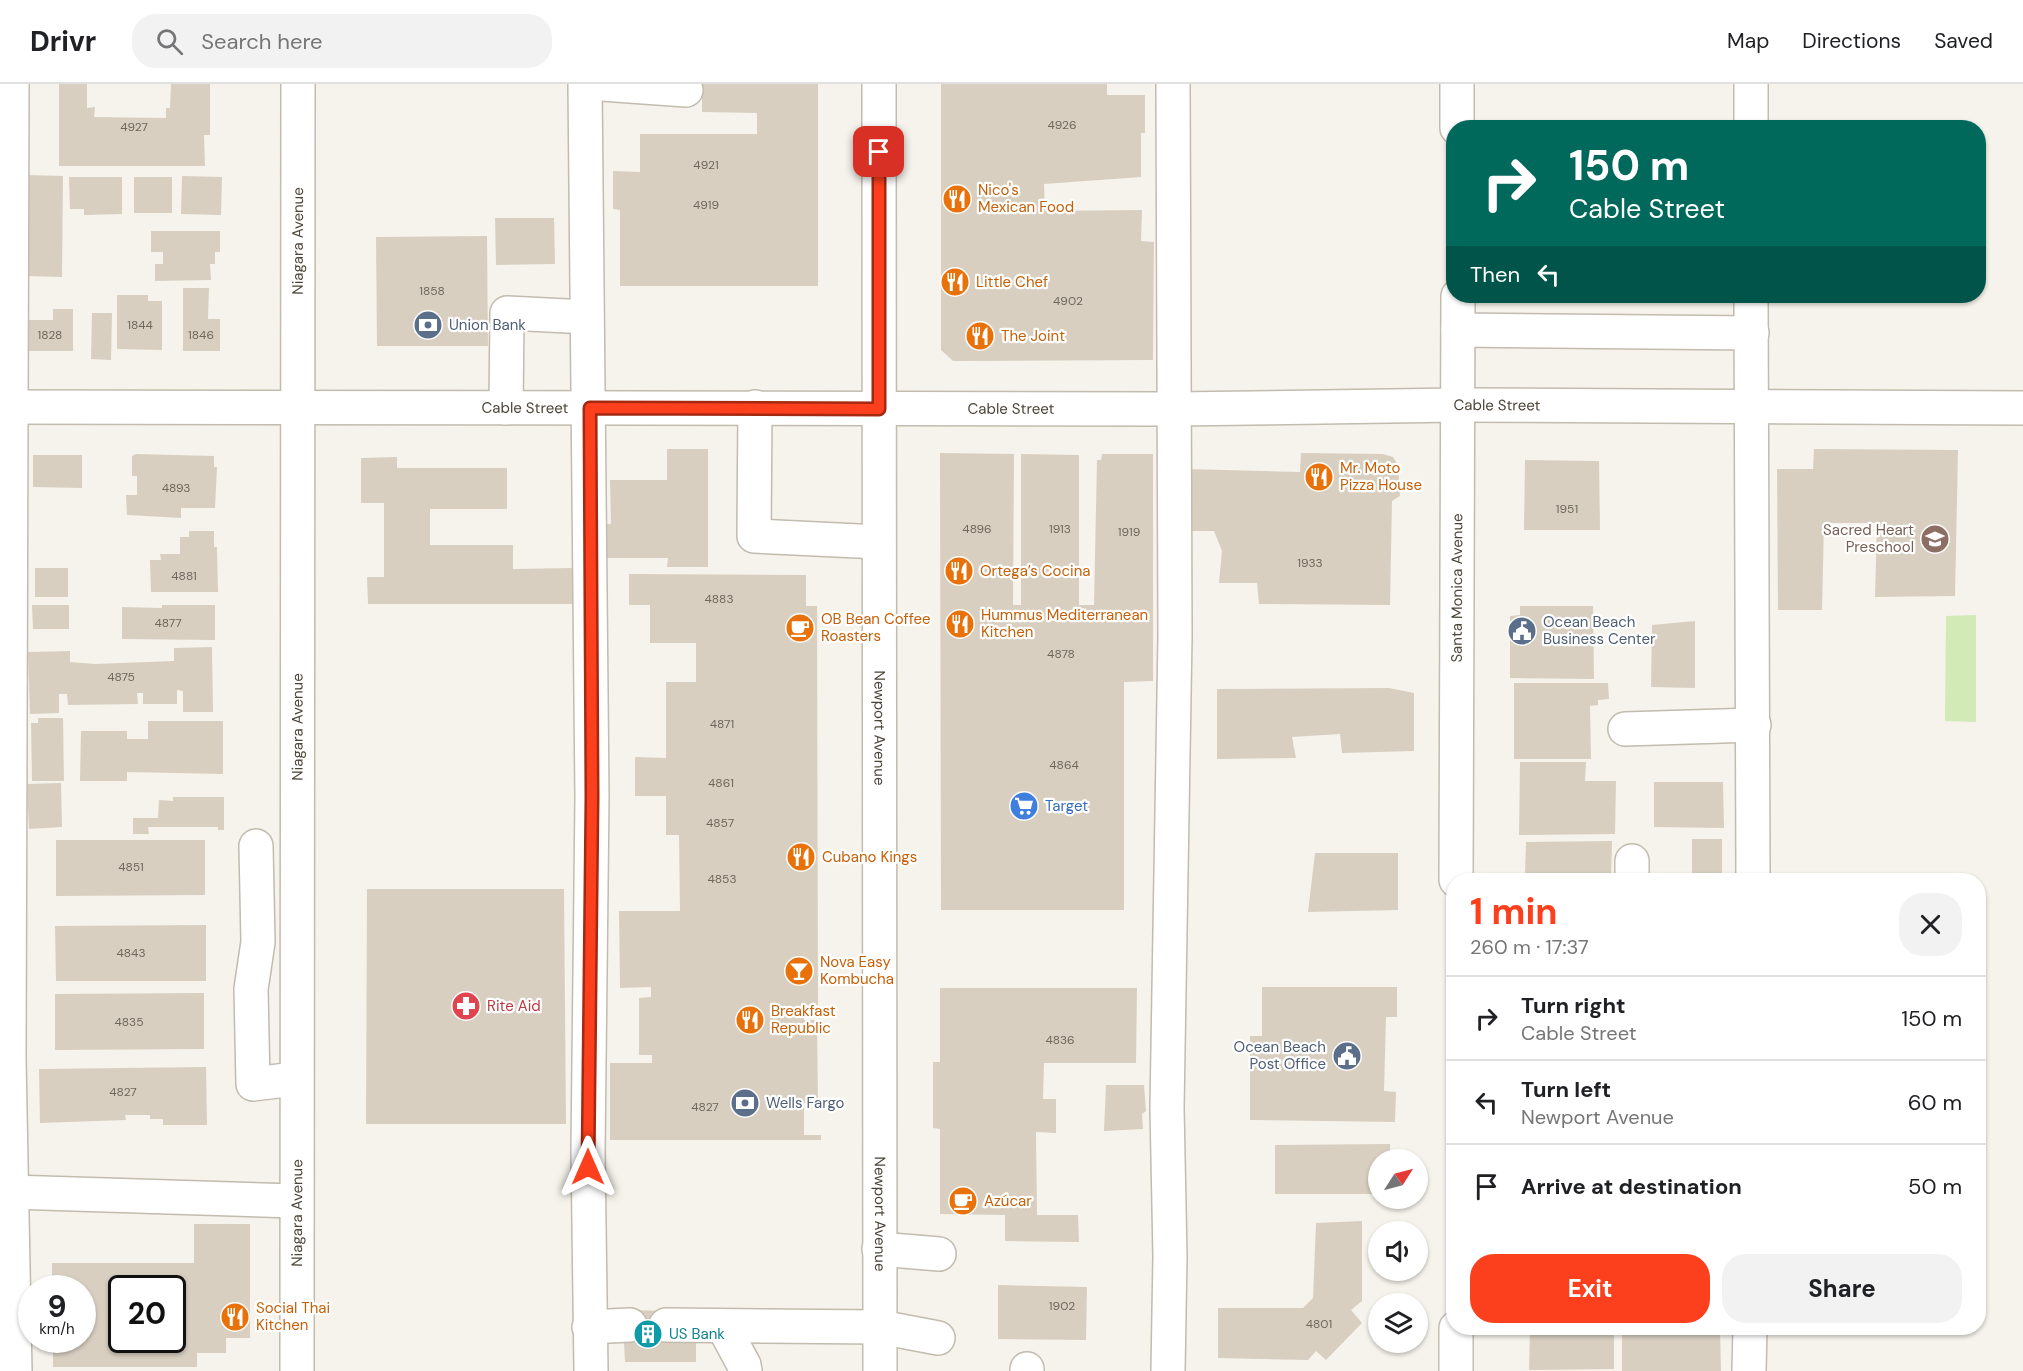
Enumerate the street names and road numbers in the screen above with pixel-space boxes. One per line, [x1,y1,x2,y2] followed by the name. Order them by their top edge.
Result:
[288,187,308,295] street label: Niagara Avenue
[1454,395,1541,415] street label: Cable Street
[482,398,569,418] street label: Cable Street
[968,399,1055,419] street label: Cable Street
[1447,513,1467,663] street label: Santa Monica Avenue
[869,671,890,785] street label: Newport Avenue
[287,673,308,781] street label: Niagara Avenue
[870,1157,890,1271] street label: Newport Avenue
[287,1159,307,1267] street label: Niagara Avenue

